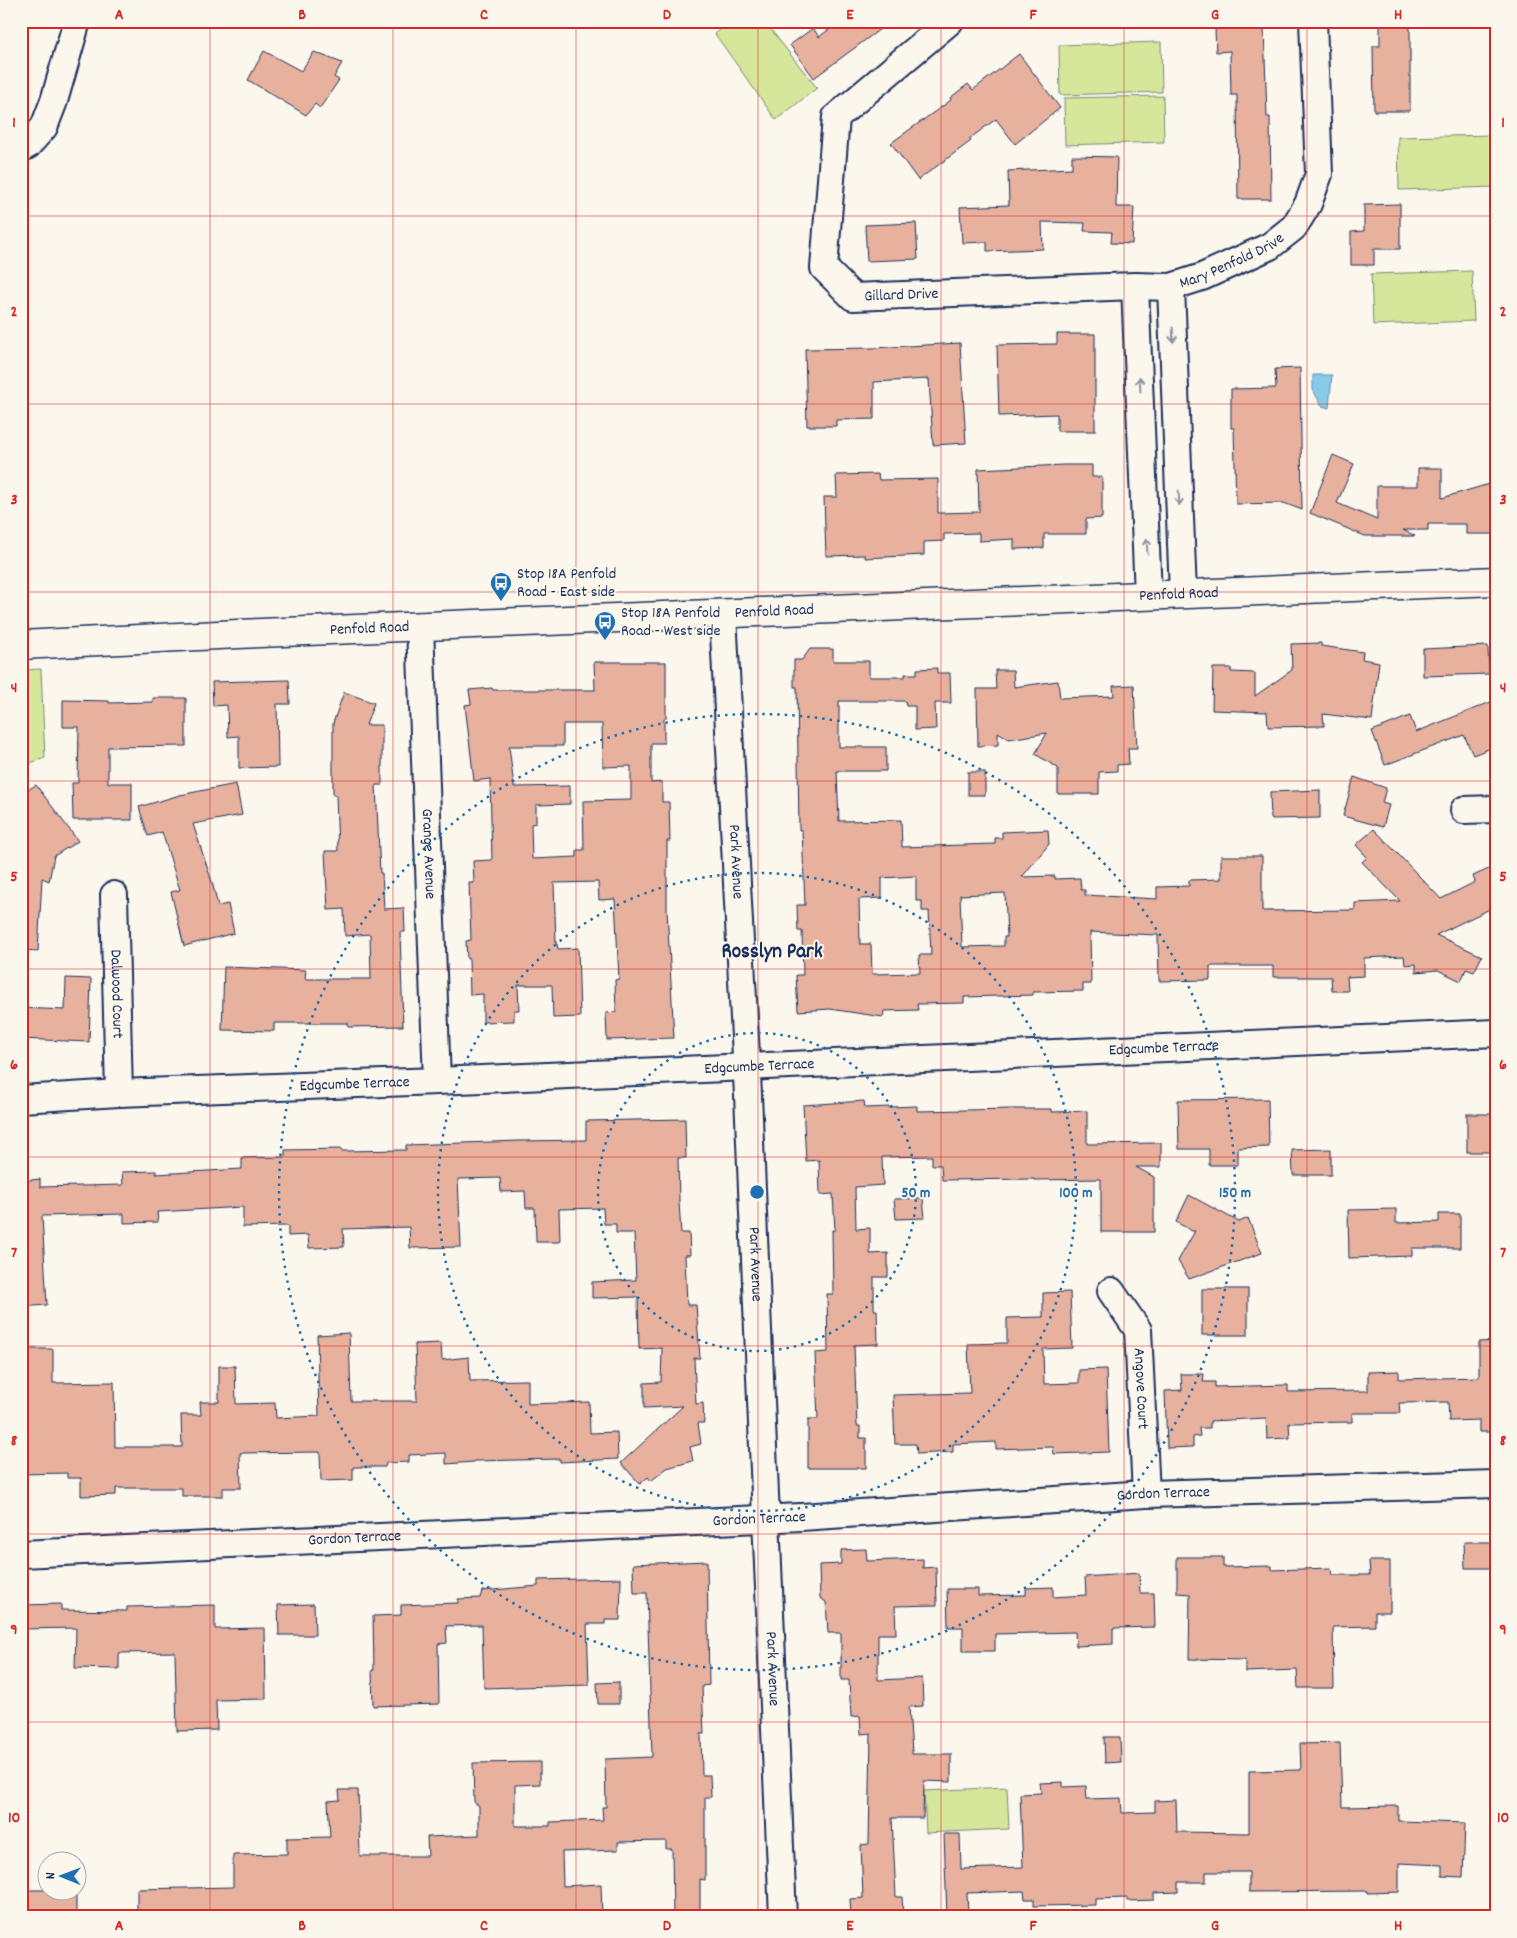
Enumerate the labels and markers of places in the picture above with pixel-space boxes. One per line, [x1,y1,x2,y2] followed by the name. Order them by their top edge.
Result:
[517,563,616,604] place label: Stop 18A Penfold Road - East side
[489,571,513,602] bus stop icon: Stop 18A Penfold Road - East side
[621,602,720,643] place label: Stop 18A Penfold Road - West side
[593,610,617,641] bus stop icon: Stop 18A Penfold Road - West side
[748,1183,766,1201] centre of rings

